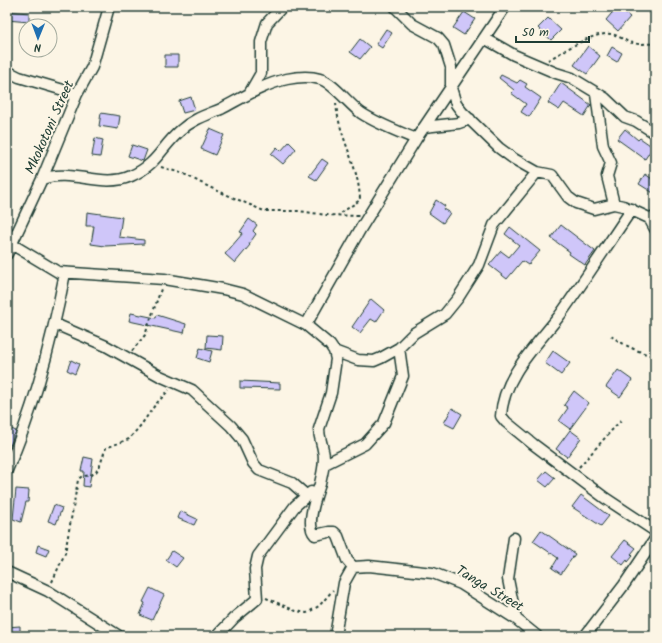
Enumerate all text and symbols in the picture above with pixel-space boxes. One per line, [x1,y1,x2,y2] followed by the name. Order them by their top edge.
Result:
[18,18,58,58] north arrow
[516,18,589,44] scale bar
[522,23,549,42] text: 50 m
[34,38,41,56] text: N
[19,76,81,178] street label: Mkokotoni Street
[451,560,528,618] street label: Tanga Street

